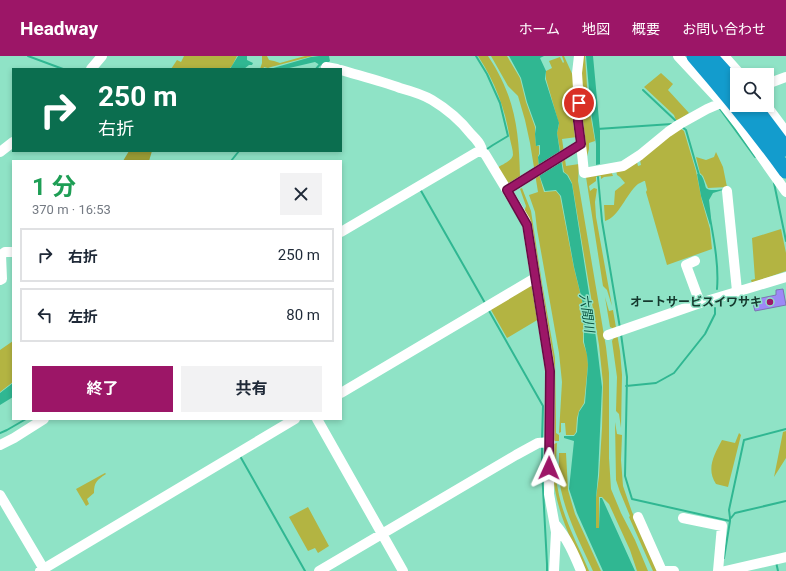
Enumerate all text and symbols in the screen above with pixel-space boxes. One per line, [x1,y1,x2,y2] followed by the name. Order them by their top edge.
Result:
[20,17,98,40] text: Headway
[518,21,560,37] text: ホーム
[582,21,610,37] text: 地図
[632,21,660,37] text: 概要
[682,21,766,37] text: お問い合わせ
[730,68,774,112] map controls
[730,68,774,112] button: search
[98,80,177,113] text: 250 m
[32,84,84,136] icon: right
[562,86,596,120] pin
[568,92,590,114] icon: arrive
[98,118,134,139] text: 右折
[32,173,76,201] text: 1 分
[280,173,322,215] button: close
[32,202,111,217] text: 370 m · 16:53
[34,244,56,266] icon: right
[278,246,320,264] text: 250 m
[68,248,98,266] text: 右折
[577,293,597,335] water label: 六間川
[630,295,762,309] place label: オートサービスイワサキ
[765,297,775,307] marker: オートサービスイワサキ
[34,304,56,326] icon: left
[286,306,320,324] text: 80 m
[68,308,98,326] text: 左折
[32,366,173,412] button: 終了
[181,366,322,412] button: 共有
[528,447,570,489] position arrow

